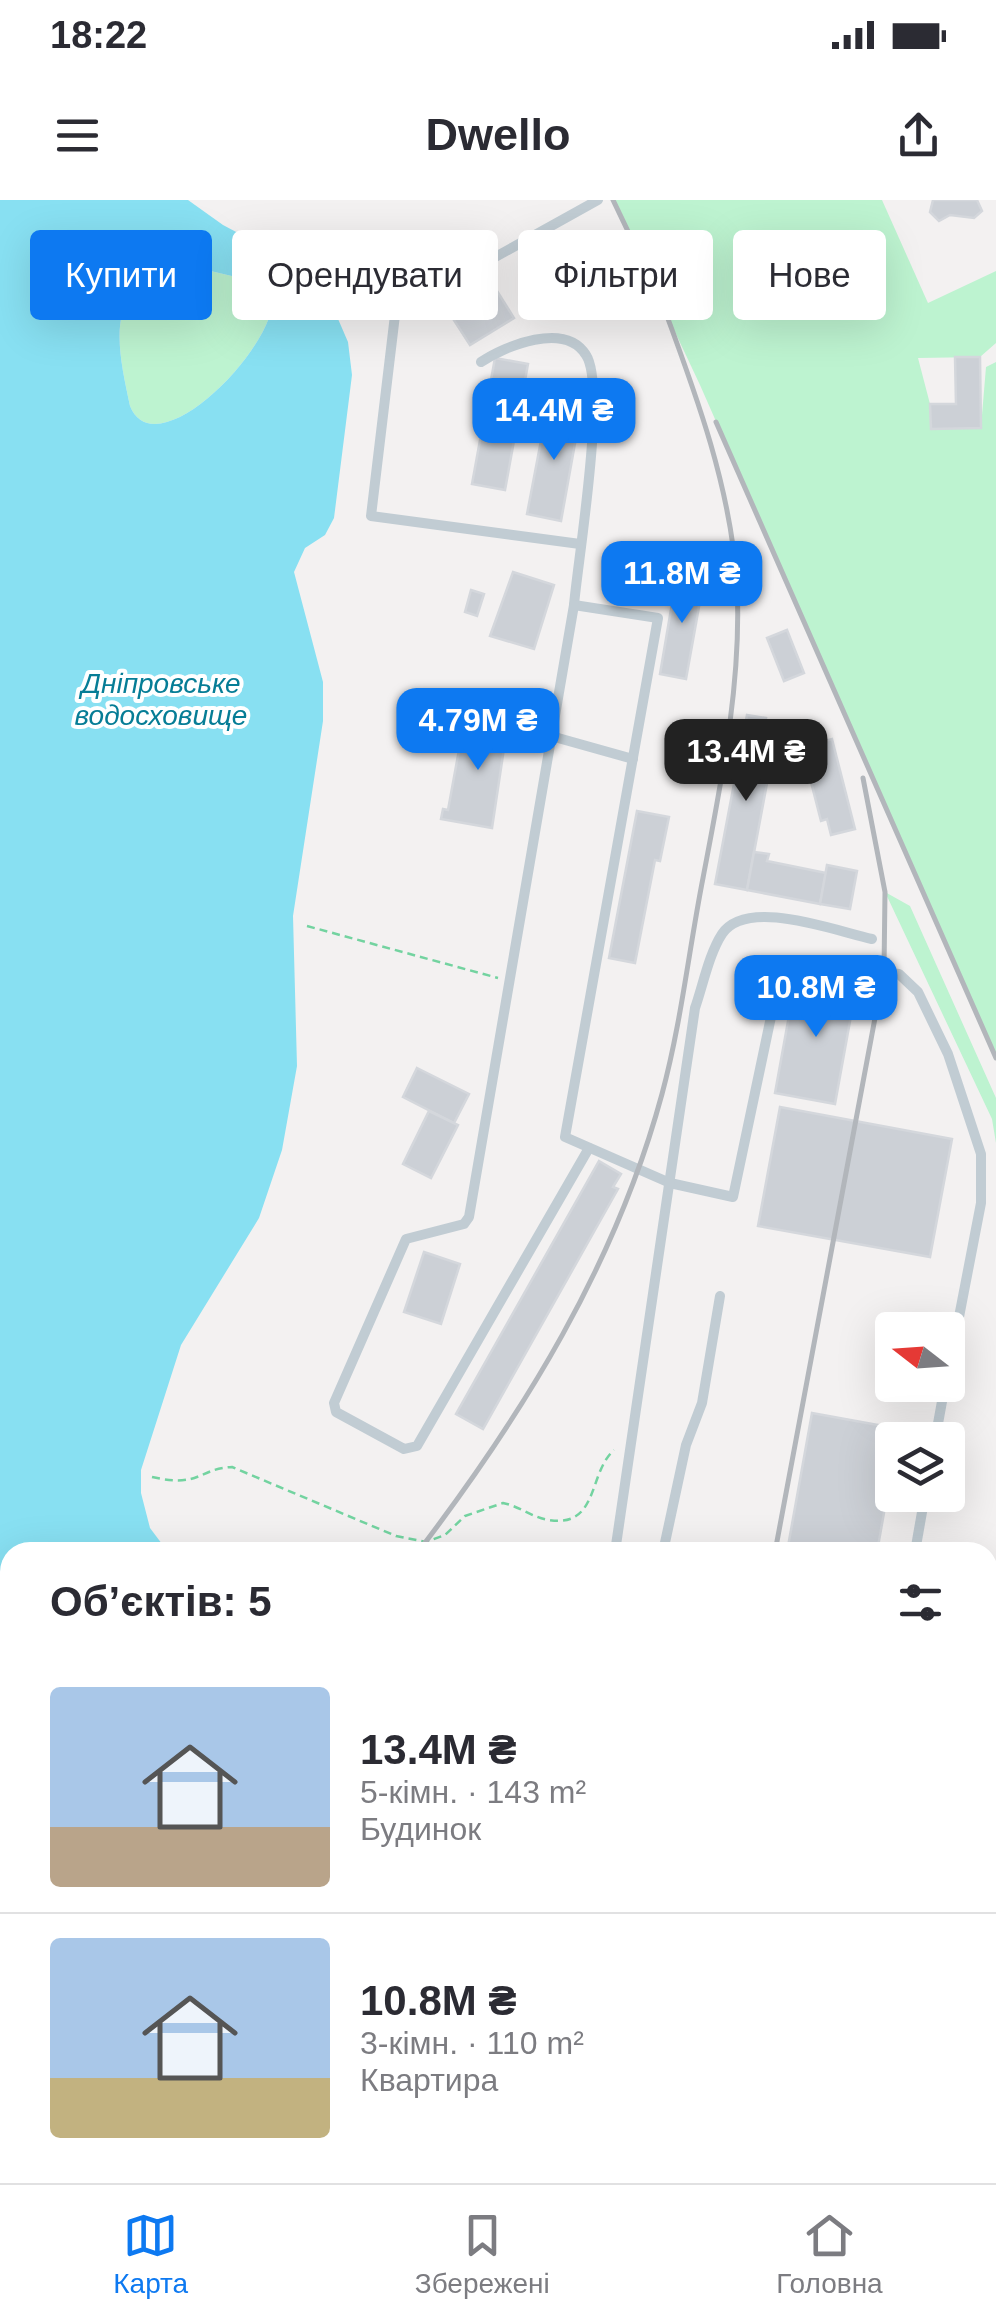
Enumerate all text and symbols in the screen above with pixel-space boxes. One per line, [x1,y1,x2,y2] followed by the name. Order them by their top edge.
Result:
[50,14,147,56] text: 18:22
[50,108,105,163] icon: menu
[891,108,946,163] icon: share
[425,109,571,160] text: Dwello
[30,230,212,320] chip: Купити
[232,230,498,320] chip: Орендувати
[518,230,713,320] chip: Фільтри
[733,230,886,320] chip: Нове
[462,378,646,463] pin: 14.4M ₴
[494,392,614,428] text: 14.4M ₴
[590,541,774,626] pin: 11.8M ₴
[623,555,741,591] text: 11.8M ₴
[75,668,247,731] water label: Дніпровське водосховище
[386,688,570,773] pin: 4.79M ₴
[418,702,538,738] text: 4.79M ₴
[654,719,838,804] pin: 13.4M ₴
[686,733,806,769] text: 13.4M ₴
[724,955,908,1040] pin: 10.8M ₴
[756,969,876,1005] text: 10.8M ₴
[875,1312,965,1402] north arrow
[875,1312,965,1512] map controls
[875,1422,965,1512] button: layers
[893,1575,948,1630] icon: filters
[50,1578,272,1625] text: Об’єктів: 5
[360,1726,516,1773] text: 13.4M ₴
[130,1727,250,1847] icon: home
[360,1774,586,1810] text: 5-кімн. · 143 m²
[360,1811,481,1847] text: Будинок
[360,1977,516,2024] text: 10.8M ₴
[130,1978,250,2098] icon: home
[360,2025,584,2061] text: 3-кімн. · 110 m²
[360,2062,498,2098] text: Квартира
[113,2208,188,2300] tab: Карта
[415,2208,550,2300] tab: Збережені
[776,2208,883,2300] tab: Головна

